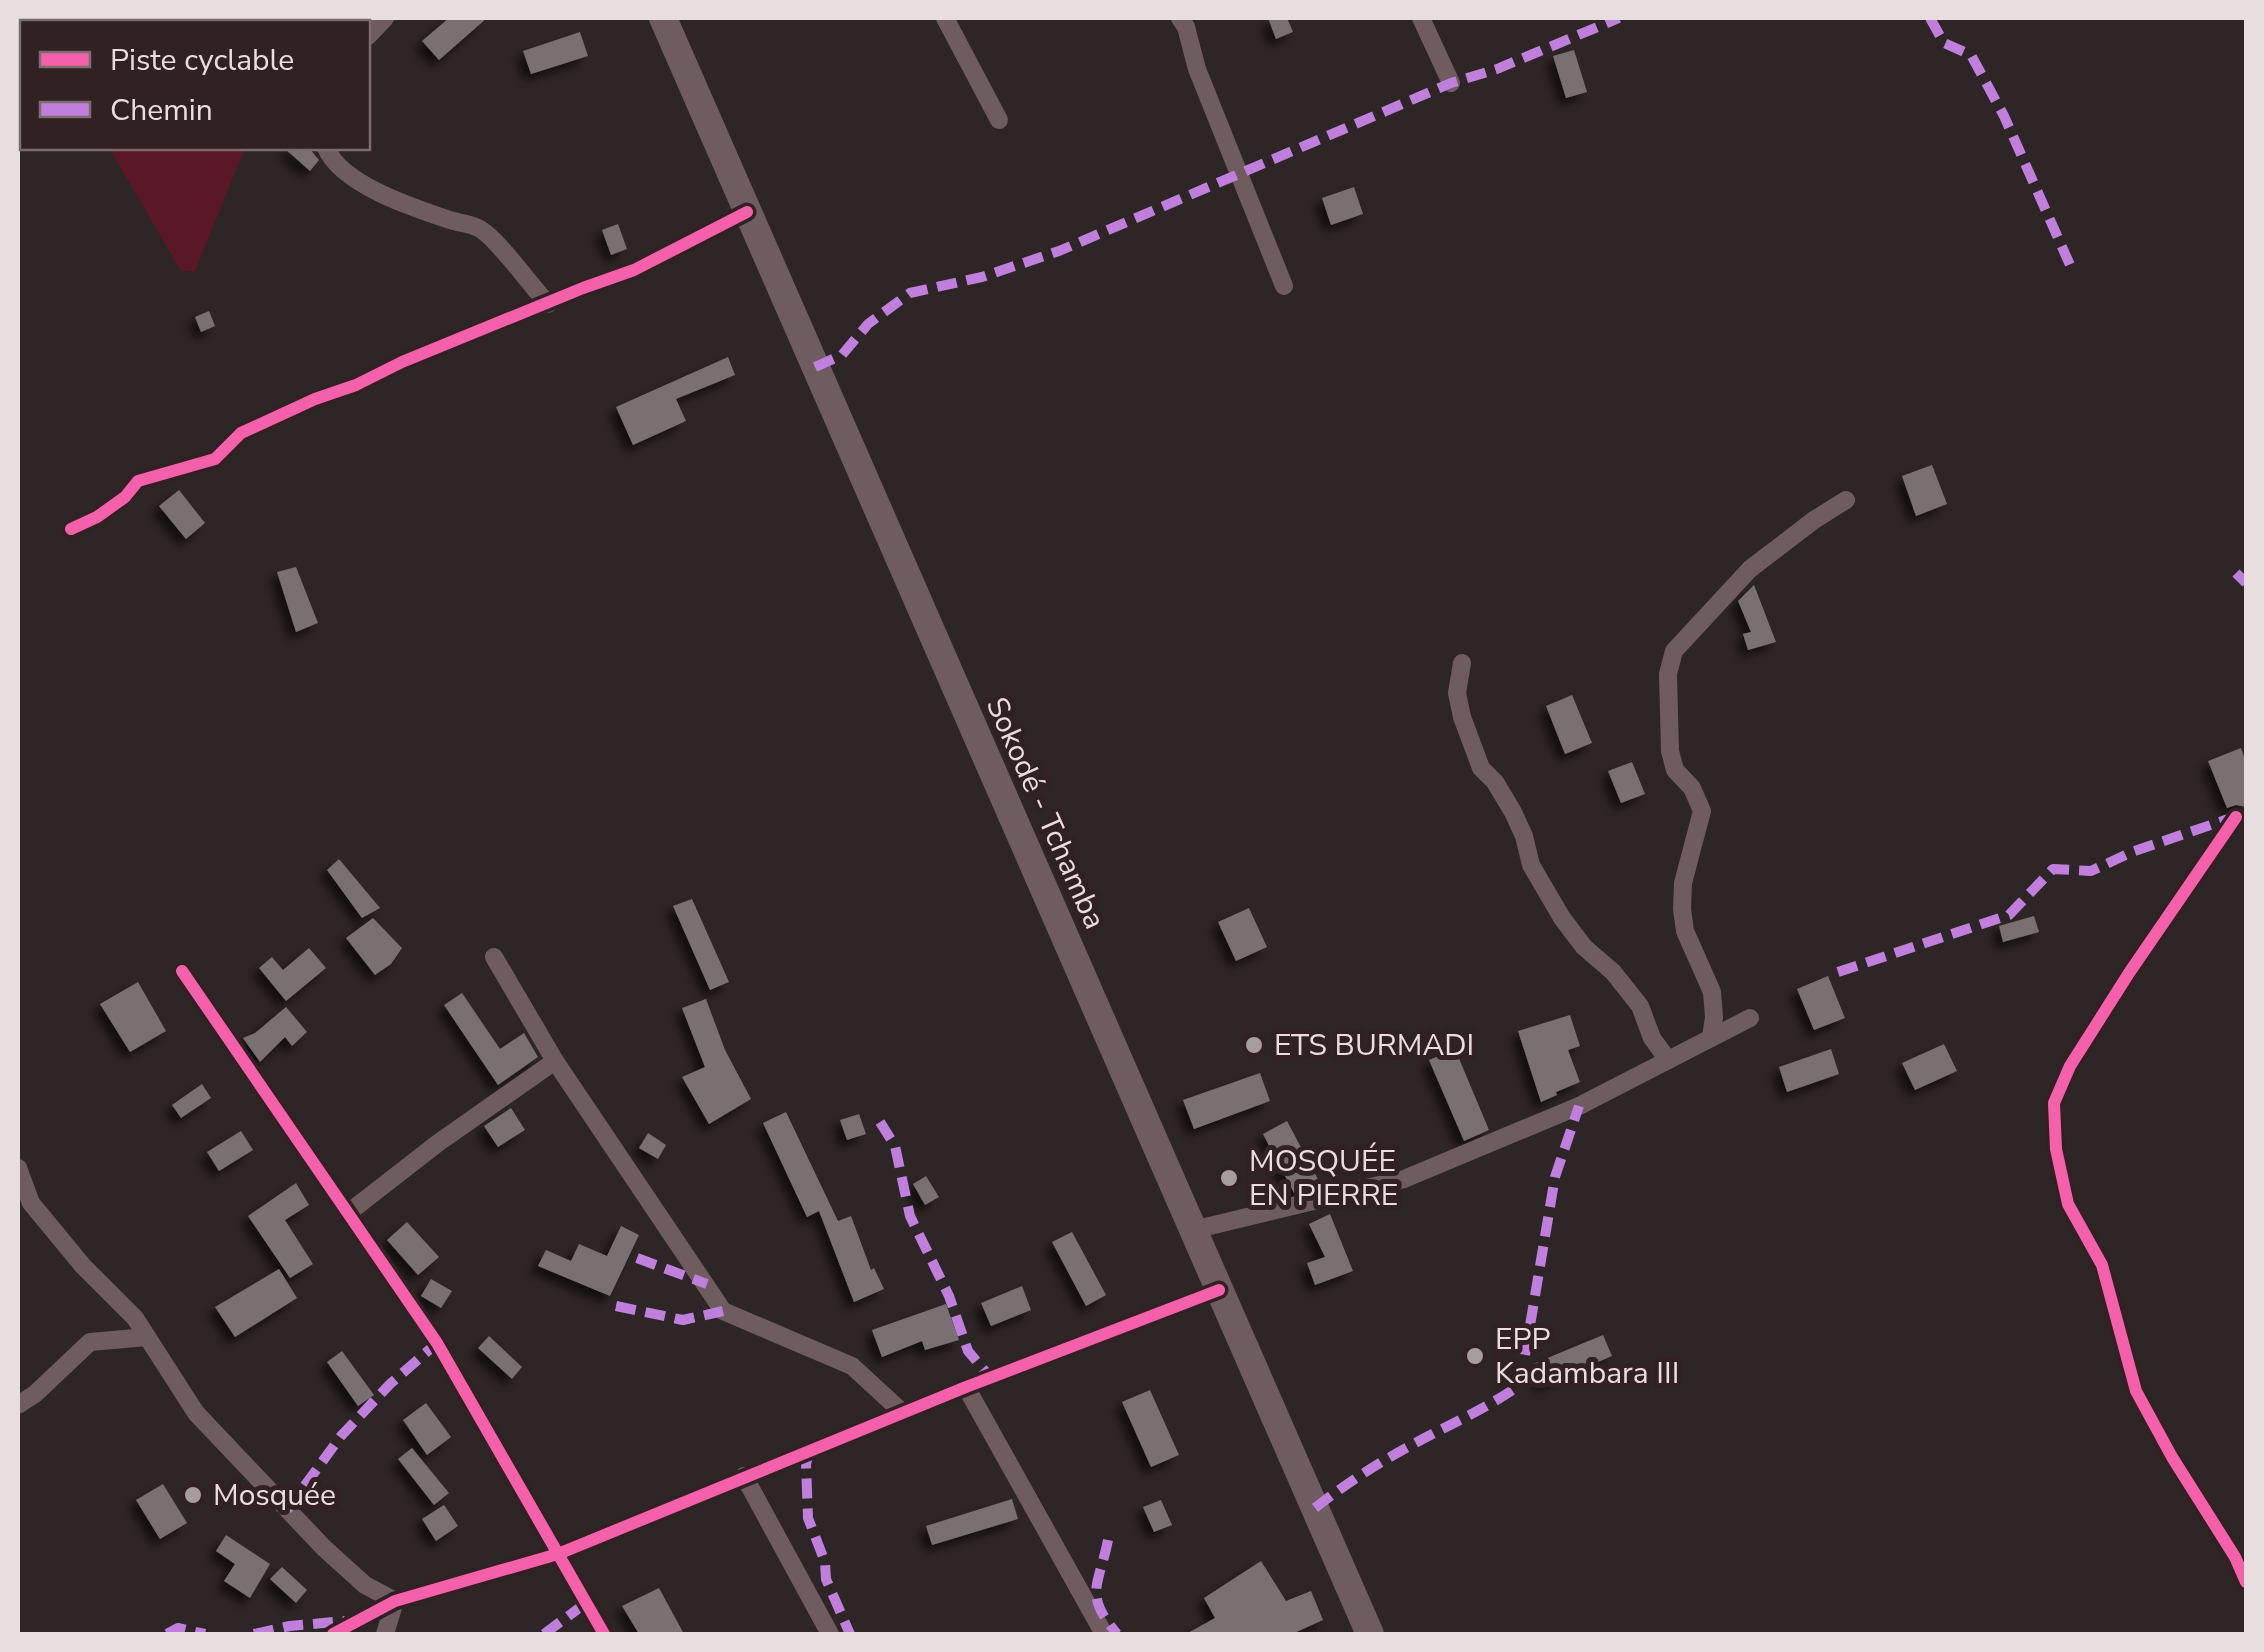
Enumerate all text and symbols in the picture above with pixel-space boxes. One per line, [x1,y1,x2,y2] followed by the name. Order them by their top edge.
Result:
[20,20,370,150] legend
[110,40,294,81] text: Piste cyclable
[110,90,213,131] text: Chemin
[976,691,1115,936] street label: Sokodé - Tchamba
[1274,1025,1474,1066] place label: ETS BURMADI
[1243,1034,1265,1056] marker: ETS BURMADI
[1249,1141,1398,1216] place label: MOSQUÉE EN PIERRE
[1218,1167,1240,1189] marker: MOSQUÉE EN PIERRE
[1495,1319,1679,1394] place label: EPP Kadambara III
[1464,1345,1486,1367] marker: EPP Kadambara III
[213,1475,336,1516] place label: Mosquée
[182,1484,204,1506] marker: Mosquée

